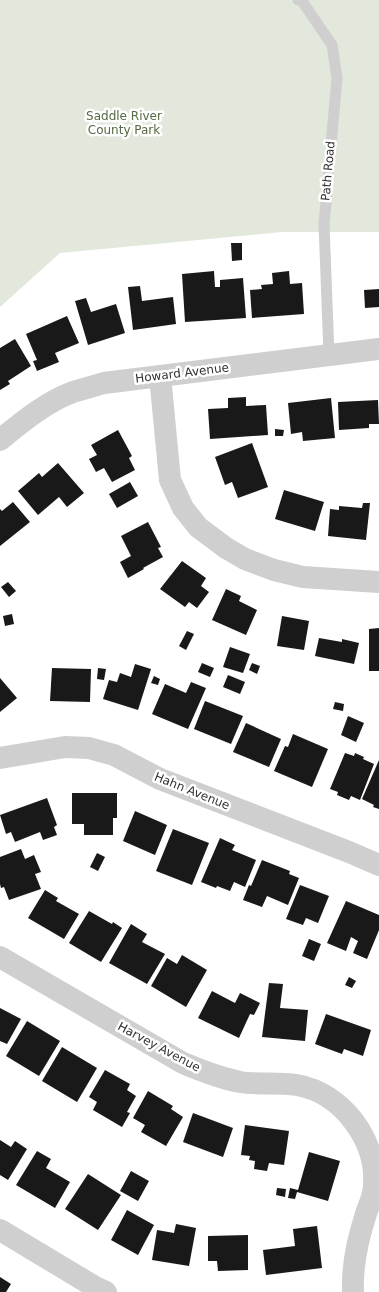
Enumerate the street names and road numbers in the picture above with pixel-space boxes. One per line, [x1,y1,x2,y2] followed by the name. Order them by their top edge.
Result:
[318,140,338,202] street label: Path Road
[134,360,230,386] street label: Howard Avenue
[152,770,232,812] street label: Hahn Avenue
[115,1019,203,1075] street label: Harvey Avenue

